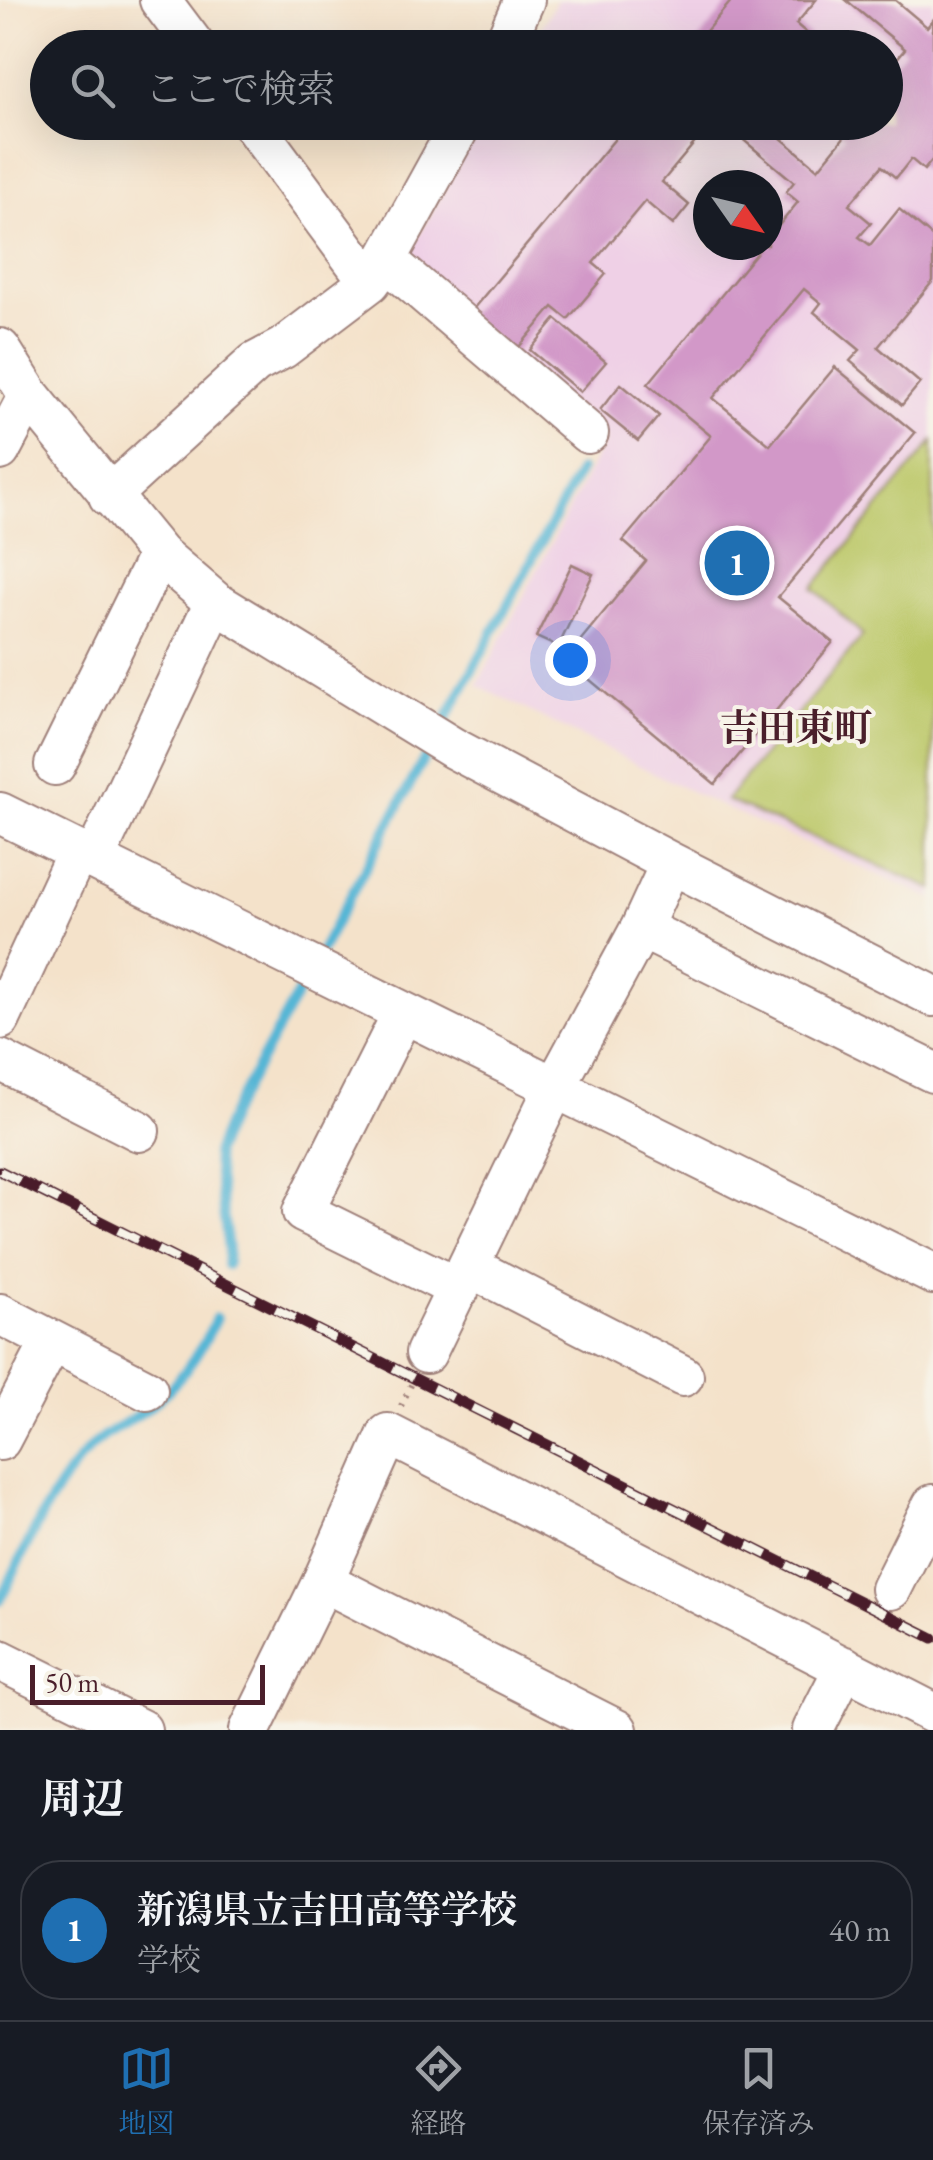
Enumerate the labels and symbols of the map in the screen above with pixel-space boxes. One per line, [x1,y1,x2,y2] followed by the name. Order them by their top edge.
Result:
[693,170,783,260] north arrow
[704,526,770,600] pin: 1
[545,635,596,686] your location
[720,703,872,752] district label: 吉田東町
[30,1660,265,1704] scale bar

